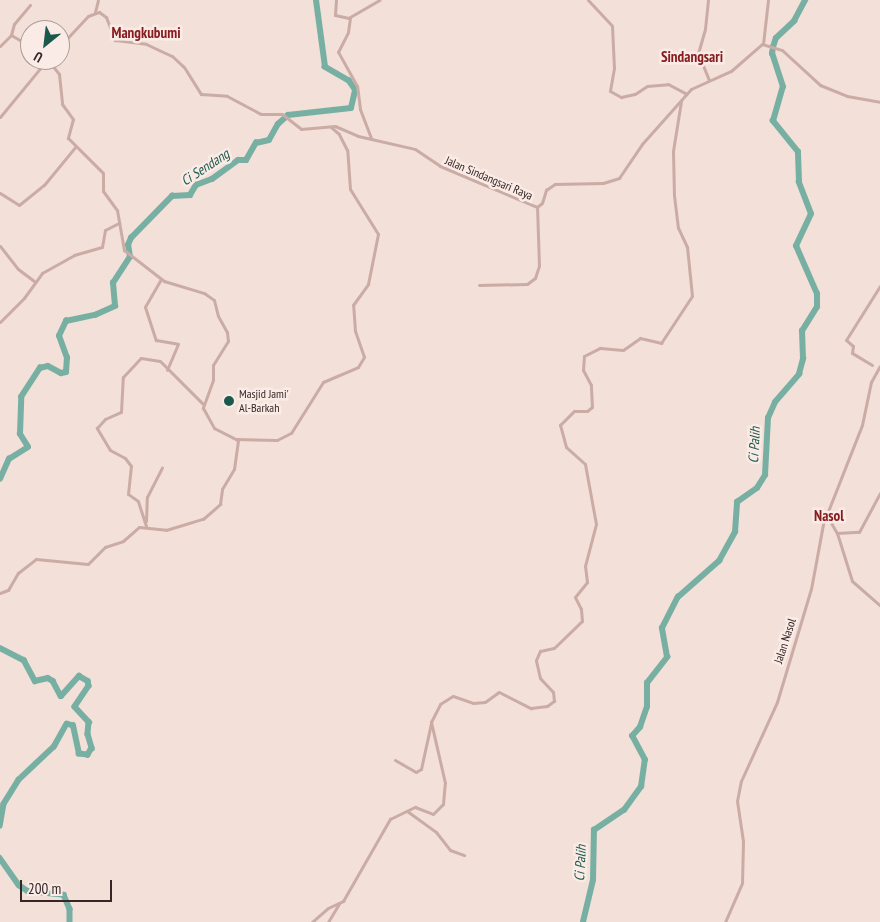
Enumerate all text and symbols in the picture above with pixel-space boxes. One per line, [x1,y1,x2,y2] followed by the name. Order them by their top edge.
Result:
[20,20,70,70] north arrow
[111,24,181,42] district label: Mangkubumi
[31,48,46,67] text: U
[661,48,723,66] district label: Sindangsari
[178,145,232,189] water label: Ci Sendang
[443,153,535,203] street label: Jalan Sindangsari Raya
[239,387,289,415] place label: Masjid Jami' Al-Barkah
[223,395,235,407] marker: Masjid Jami' Al-Barkah
[745,426,763,464] water label: Ci Palih
[814,507,844,525] district label: Nasol
[771,617,799,665] street label: Jalan Nasol
[571,844,589,882] water label: Ci Palih
[22,870,115,902] scale bar
[28,879,61,898] text: 200 m

